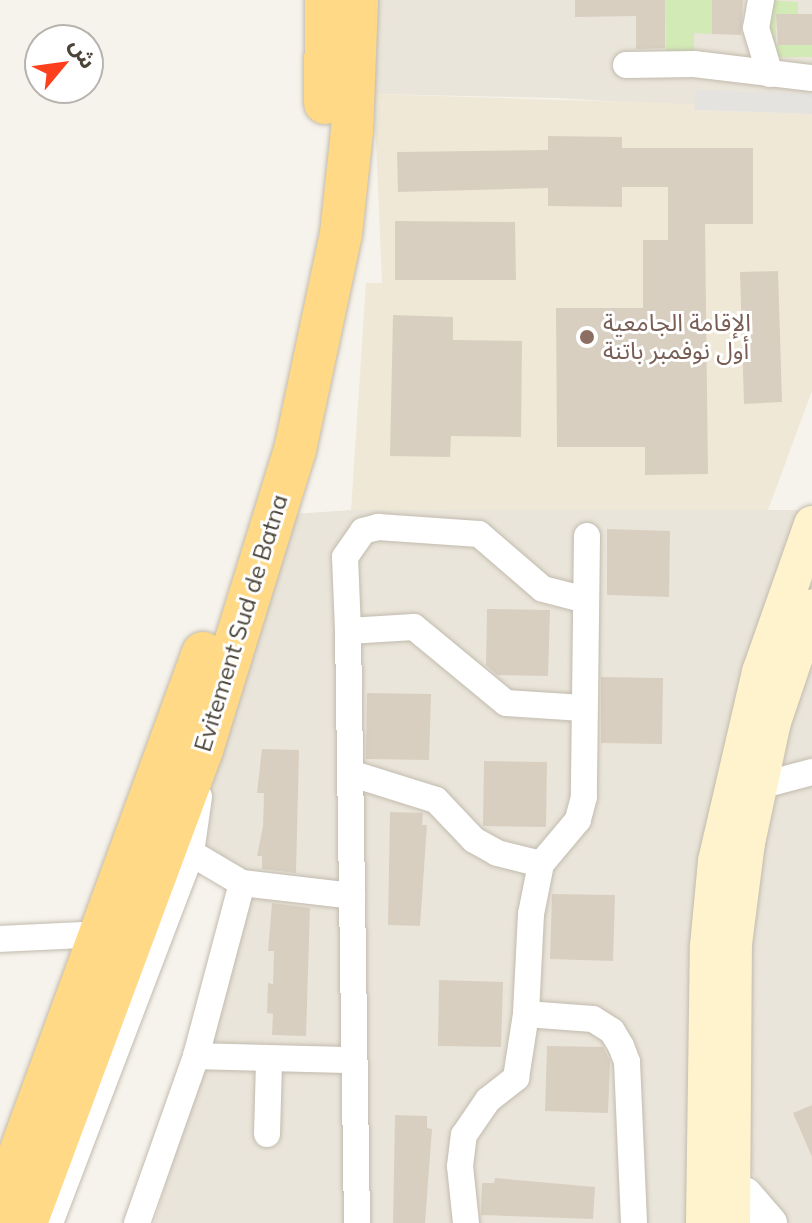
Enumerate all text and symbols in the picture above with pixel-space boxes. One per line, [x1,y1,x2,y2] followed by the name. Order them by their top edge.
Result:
[24,24,104,104] north arrow
[64,33,103,73] text: ش
[603,309,751,365] place label: الإقامة الجامعية أول نوفمبر باتنة
[578,328,596,346] marker: الإقامة الجامعية أول نوفمبر باتنة
[188,491,294,755] street label: Evitement Sud de Batna

